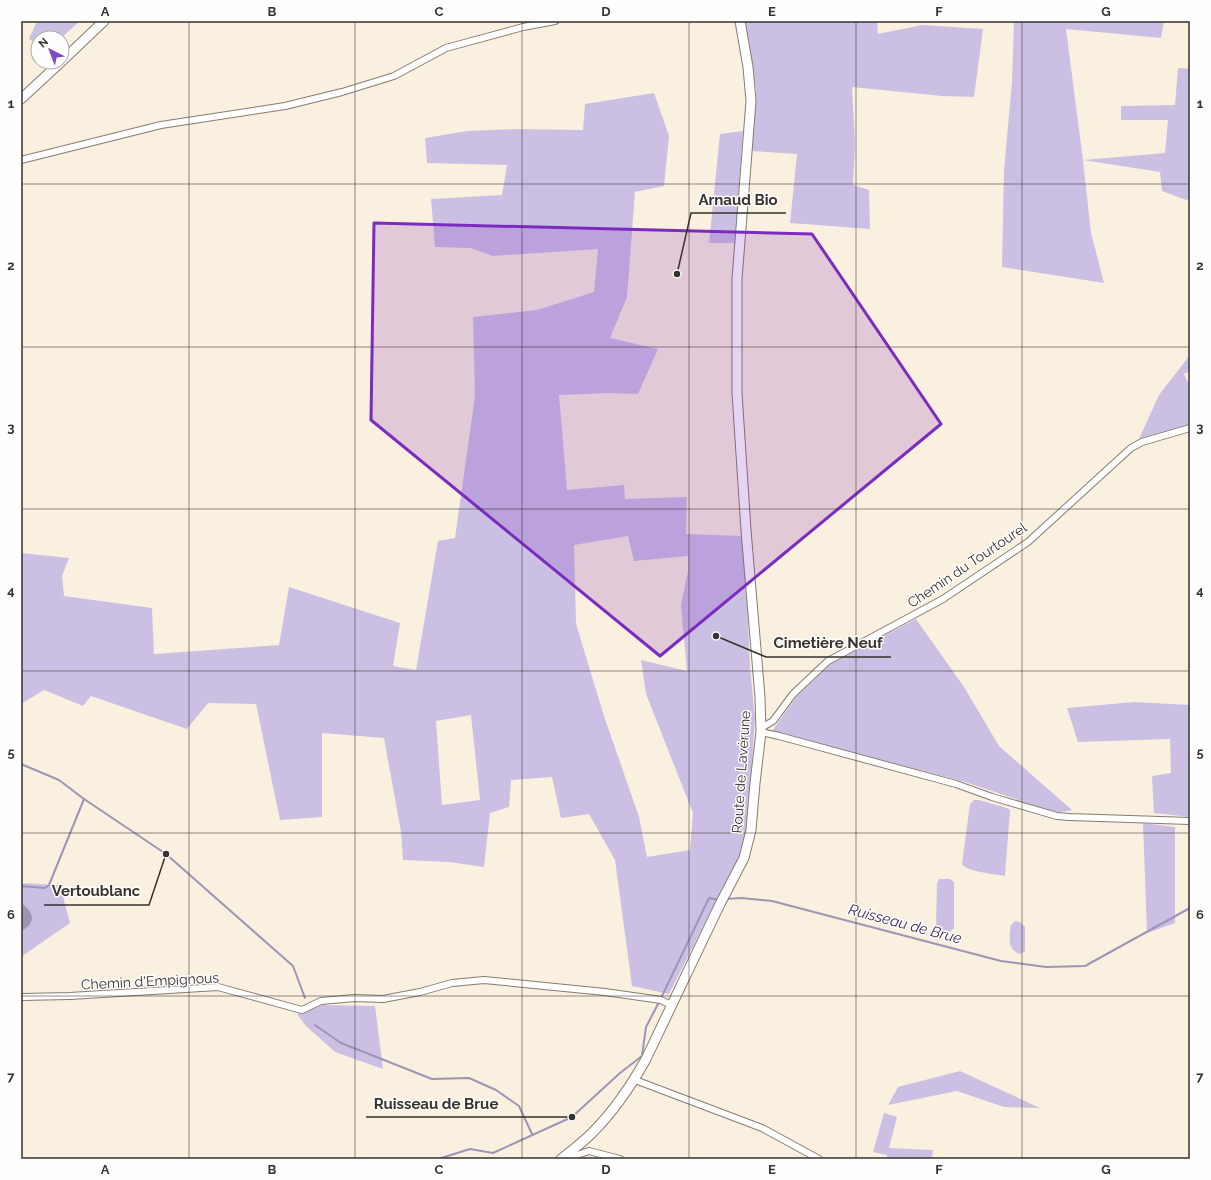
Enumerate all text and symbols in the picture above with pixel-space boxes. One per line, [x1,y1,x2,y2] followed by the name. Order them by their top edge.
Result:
[101,4,110,19] text: A
[268,4,277,19] text: B
[435,4,444,19] text: C
[601,4,611,19] text: D
[768,4,776,19] text: E
[935,4,943,19] text: F
[1101,4,1111,19] text: G
[30,30,70,70] north arrow
[36,35,51,51] text: N
[8,96,15,111] text: 1
[1197,96,1204,111] text: 1
[691,186,786,213] callout: Arnaud Bio
[698,191,778,209] text: Arnaud Bio
[7,258,15,273] text: 2
[1196,258,1204,273] text: 2
[7,420,15,435] text: 3
[1196,420,1204,435] text: 3
[904,519,1030,611] street label: Chemin du Tourtourel
[7,583,15,598] text: 4
[1196,583,1204,598] text: 4
[766,630,891,657] callout: Cimetière Neuf
[774,634,883,652] text: Cimetière Neuf
[729,710,753,834] street label: Route de Lavérune
[7,745,15,760] text: 5
[1196,745,1204,760] text: 5
[44,878,149,905] callout: Vertoublanc
[52,882,141,900] text: Vertoublanc
[846,900,964,948] water label: Ruisseau de Brue
[7,907,15,922] text: 6
[1196,907,1204,922] text: 6
[81,969,220,993] street label: Chemin d'Empignous
[7,1069,15,1084] text: 7
[1196,1069,1204,1084] text: 7
[366,1090,507,1117] callout: Ruisseau de Brue
[374,1095,498,1113] text: Ruisseau de Brue
[101,1162,110,1177] text: A
[268,1162,277,1177] text: B
[435,1162,444,1177] text: C
[601,1162,611,1177] text: D
[768,1162,776,1177] text: E
[935,1162,943,1177] text: F
[1101,1162,1111,1177] text: G

